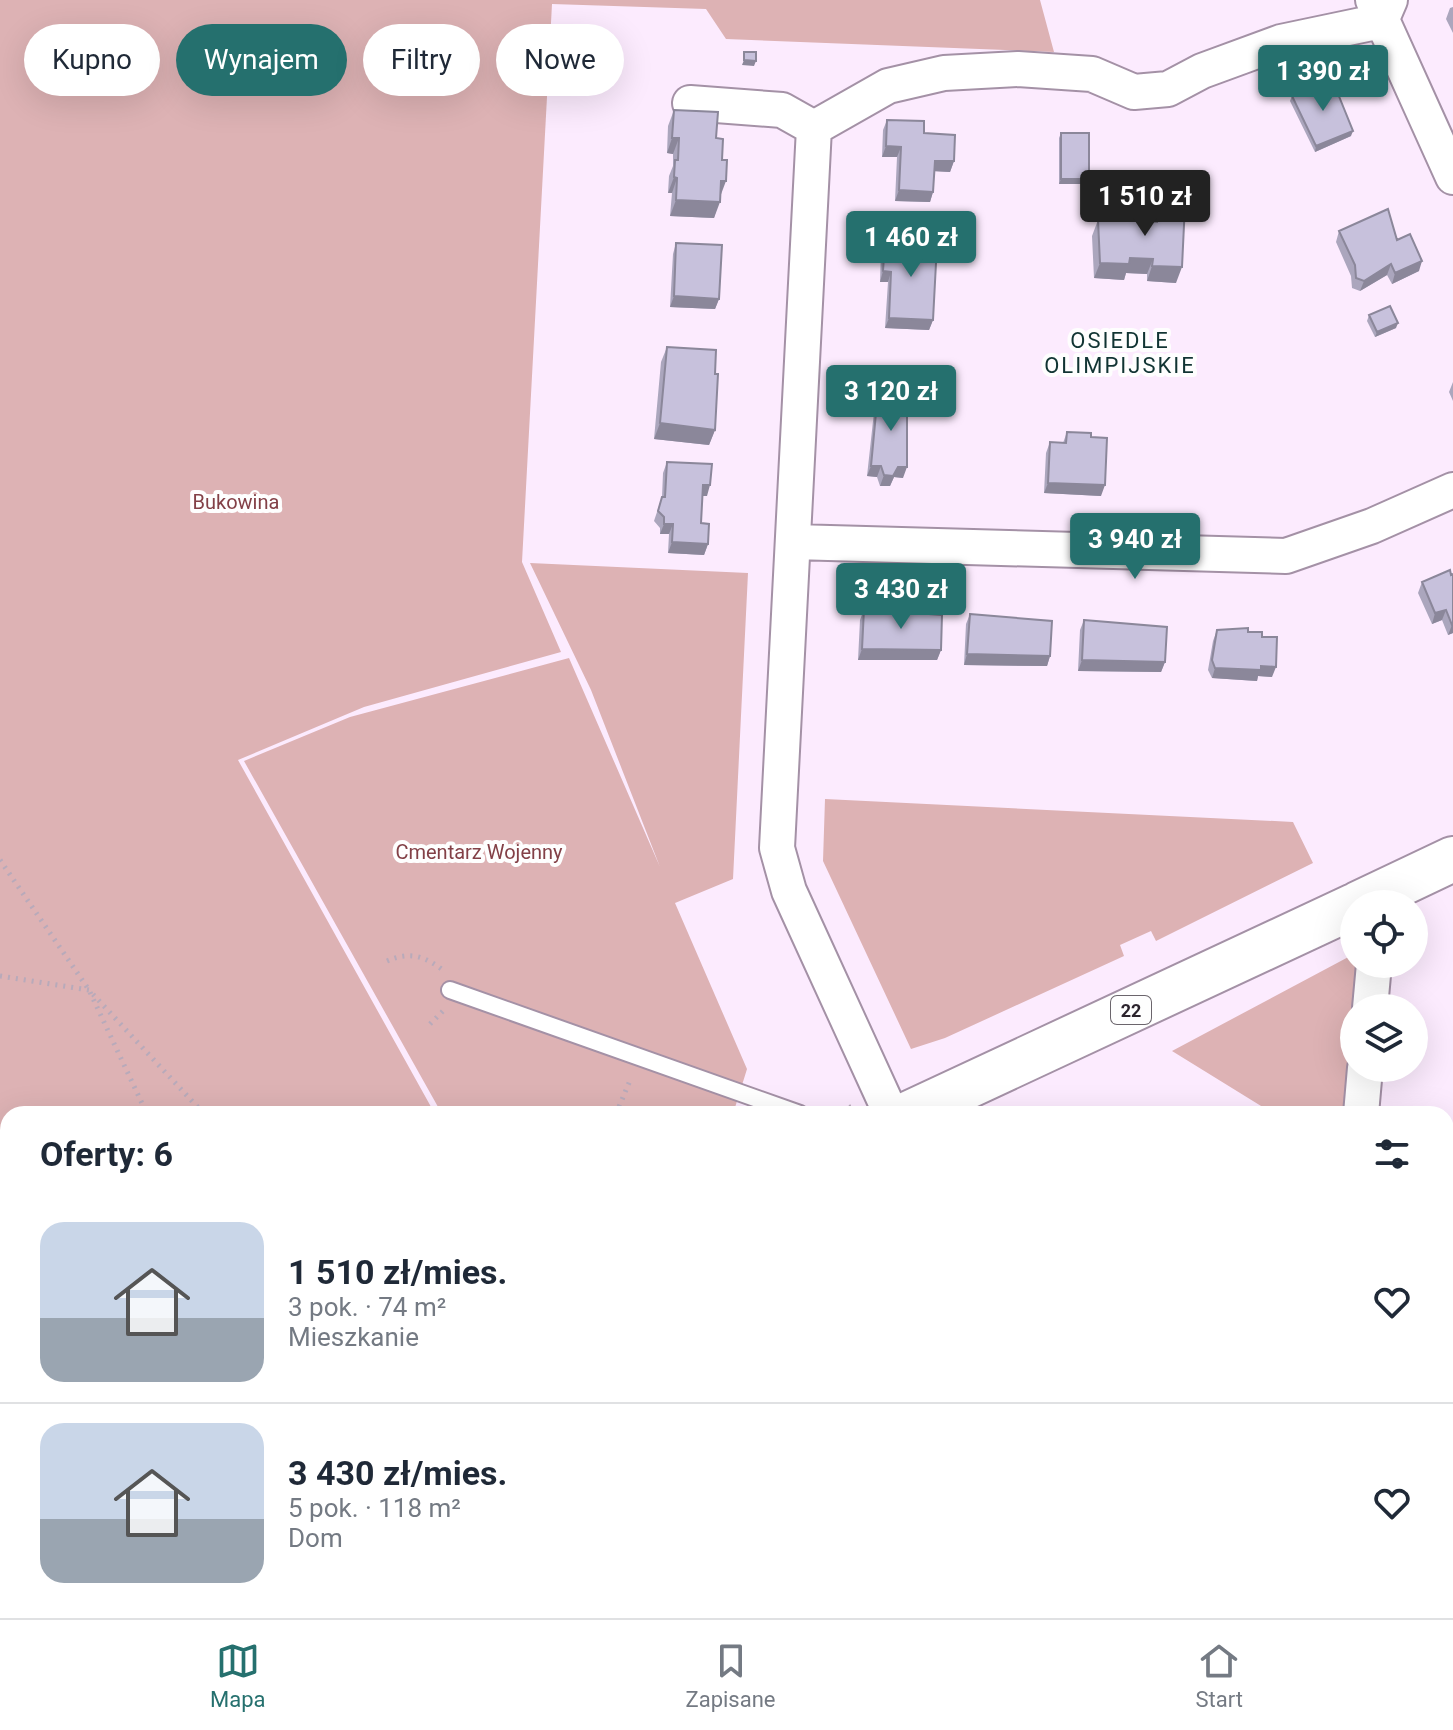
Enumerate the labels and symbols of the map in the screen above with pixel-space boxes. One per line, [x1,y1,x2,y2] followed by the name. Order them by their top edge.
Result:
[1240,45,1406,113] pin: 1 390 zł
[1062,170,1228,238] pin: 1 510 zł
[828,211,994,279] pin: 1 460 zł
[1044,328,1196,378] district label: OSIEDLE OLIMPIJSKIE
[808,365,974,433] pin: 3 120 zł
[193,490,279,514] park label: Bukowina
[1052,513,1218,581] pin: 3 940 zł
[818,563,984,631] pin: 3 430 zł
[395,840,563,864] park label: Cmentarz Wojenny
[1111,996,1151,1024] road number: 22

